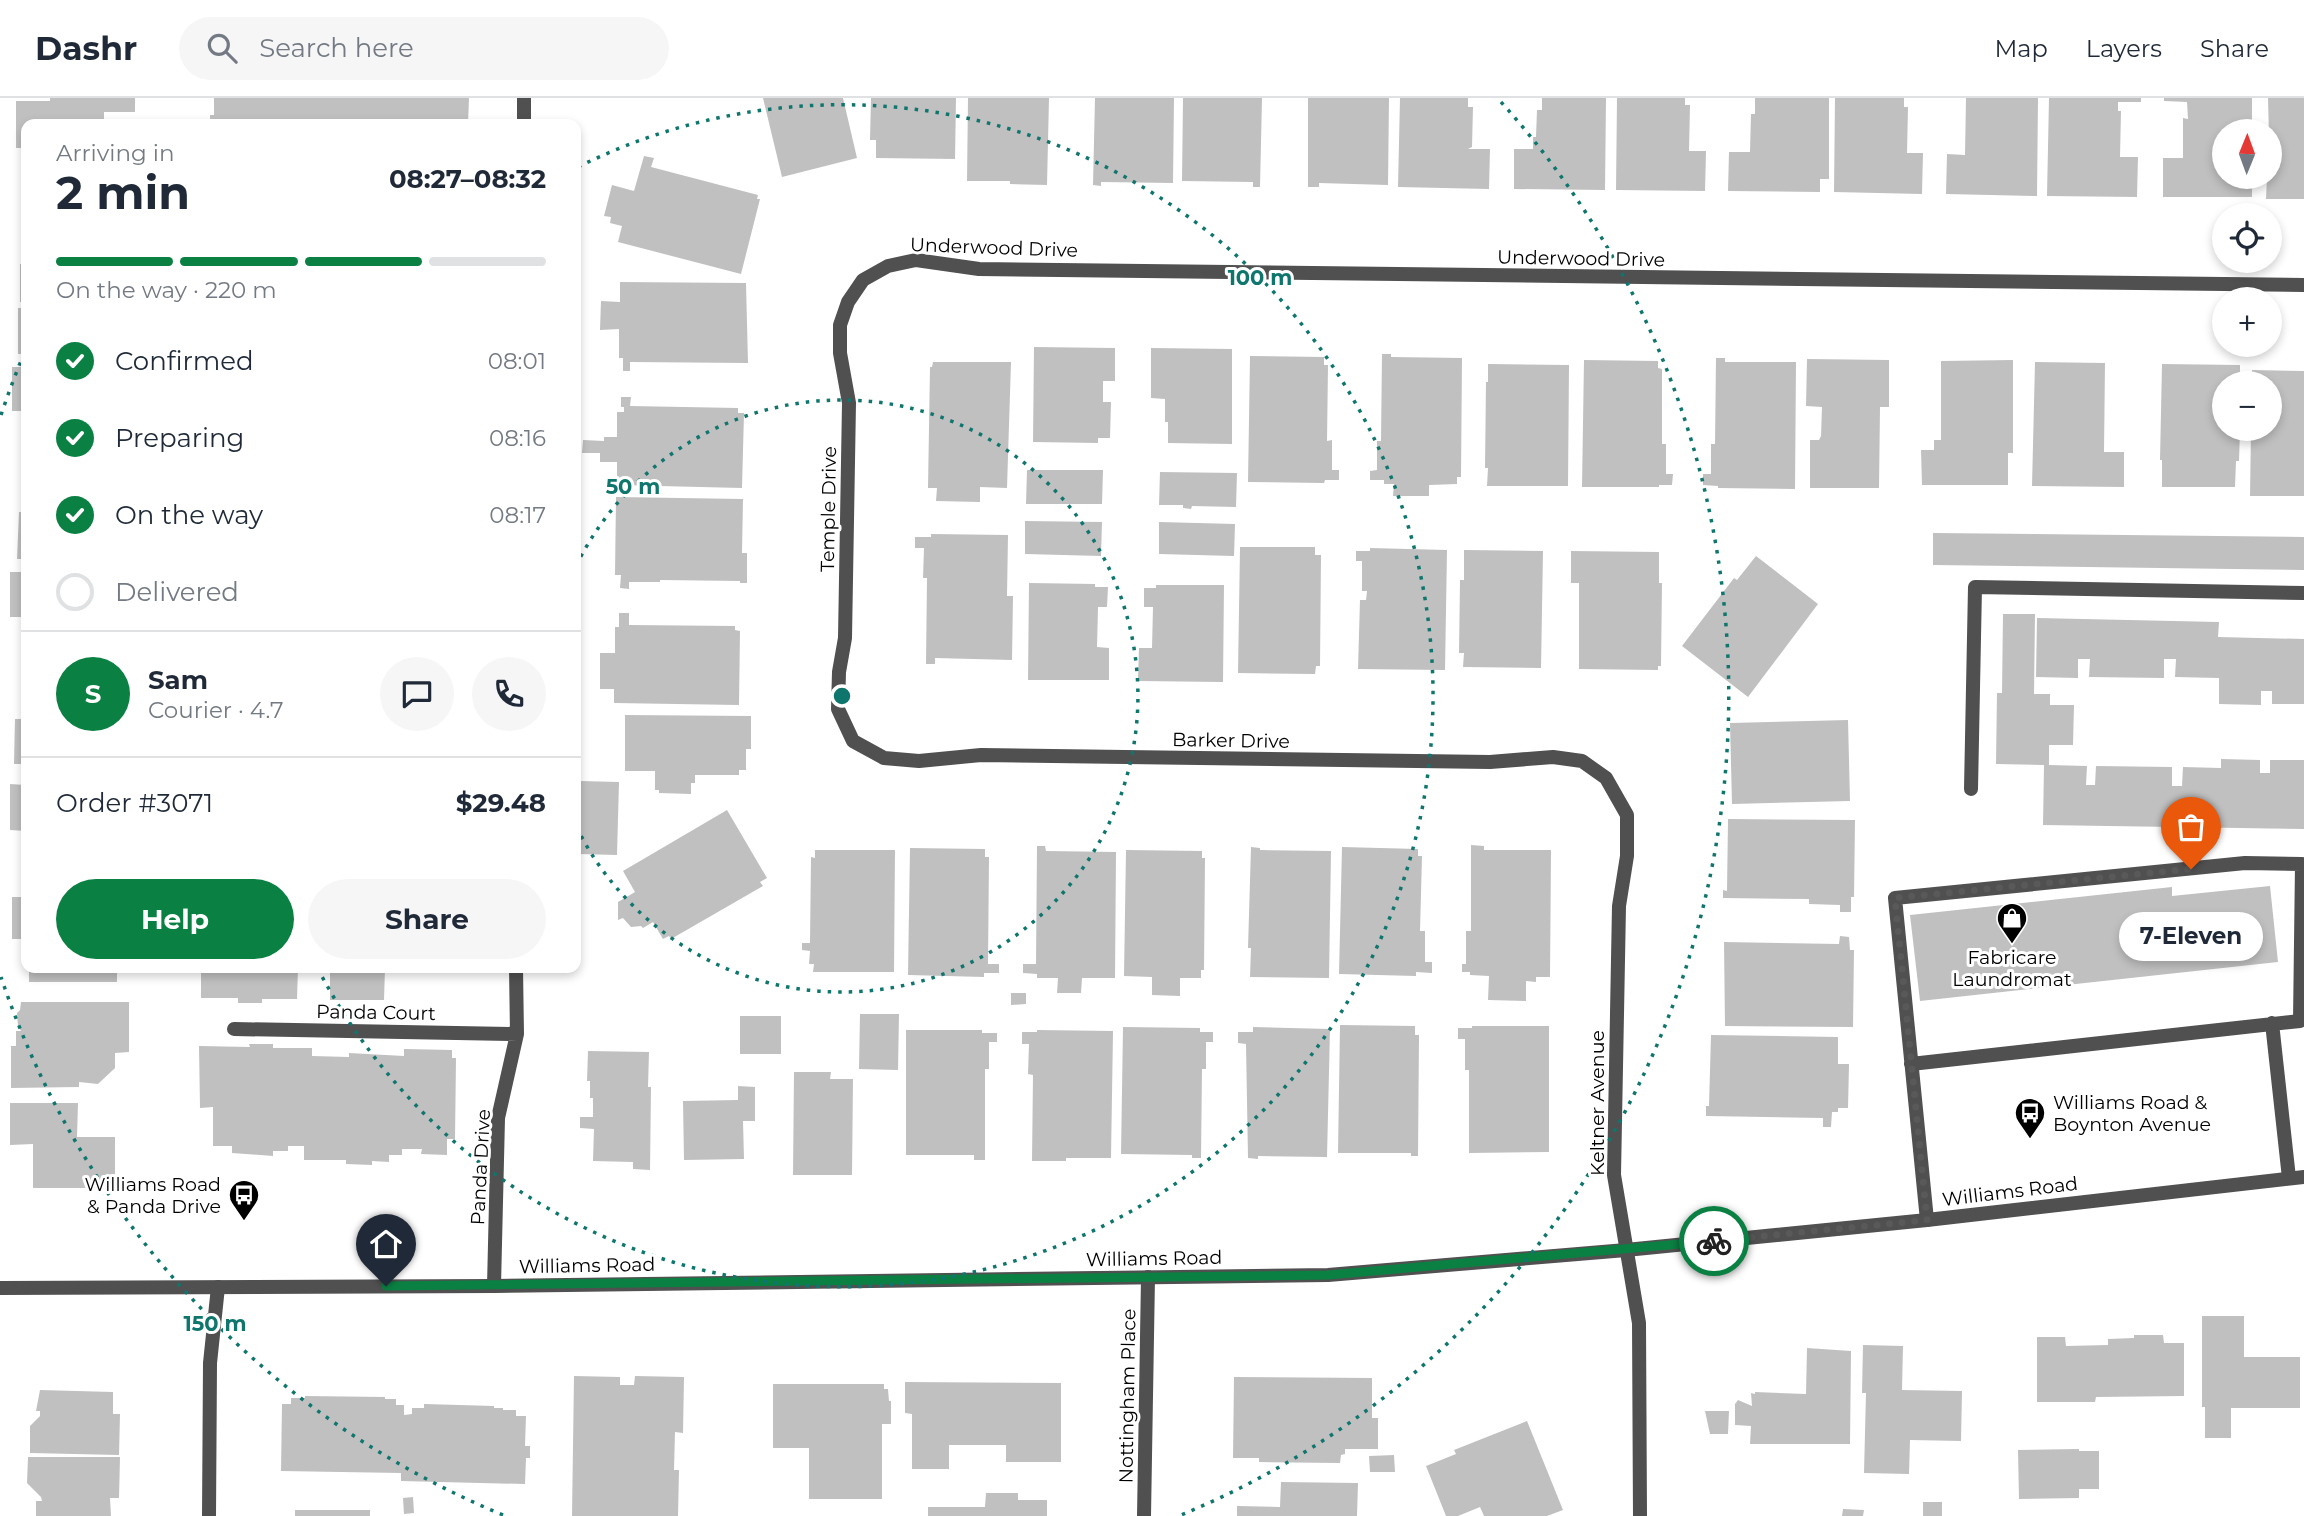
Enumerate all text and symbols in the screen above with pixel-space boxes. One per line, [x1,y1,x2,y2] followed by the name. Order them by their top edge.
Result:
[179,17,669,80] search box
[35,28,137,68] text: Dashr
[203,29,241,67] icon: search
[259,32,414,64] text: Search here
[1994,34,2048,63] text: Map
[2086,34,2162,63] text: Layers
[2200,34,2269,63] text: Share
[2212,119,2282,189] north arrow
[2212,119,2282,441] map controls
[56,139,175,167] text: Arriving in
[389,163,546,195] text: 08:27–08:32
[56,164,190,221] text: 2 min
[2212,203,2282,273] button: locate
[910,233,1078,262] street label: Underwood Drive
[1497,246,1665,271] street label: Underwood Drive
[1228,265,1292,290] text: 100 m
[56,276,277,304] text: On the way · 220 m
[2212,287,2282,357] button: +
[56,342,94,380] icon: check
[115,345,254,377] text: Confirmed
[488,347,546,375] text: 08:01
[2212,371,2282,441] button: −
[56,419,94,457] icon: check
[115,422,244,454] text: Preparing
[489,424,546,452] text: 08:16
[816,446,841,572] street label: Temple Drive
[606,474,660,499] text: 50 m
[56,496,94,534] icon: check
[115,499,263,531] text: On the way
[489,501,546,529] text: 08:17
[115,576,239,608] text: Delivered
[380,657,454,731] button: chat
[472,657,546,731] button: phone
[148,664,208,696] text: Sam
[85,678,101,710] text: S
[830,684,854,708] centre of rings
[148,696,284,724] text: Courier · 4.7
[1172,728,1290,753] street label: Barker Drive
[56,787,213,819] text: Order #3071
[456,787,546,819] text: $29.48
[2161,797,2221,869] pin
[2172,808,2210,846] icon: bag
[56,879,294,959] button: Help
[308,879,546,959] button: Share
[1995,901,2029,945] shop icon: Fabricare Laundromat
[2119,911,2263,960] callout: 7-Eleven
[2140,922,2242,950] text: 7-Eleven
[1952,946,2072,991] place label: Fabricare Laundromat
[316,1000,436,1025] street label: Panda Court
[1586,1030,1609,1176] street label: Keltner Avenue
[2053,1091,2211,1136] place label: Williams Road & Boynton Avenue
[2013,1096,2047,1140] bus stop icon: Williams Road & Boynton Avenue
[466,1108,495,1226] street label: Panda Drive
[1941,1172,2079,1211] street label: Williams Road
[84,1173,221,1218] place label: Williams Road & Panda Drive
[227,1178,261,1222] bus stop icon: Williams Road & Panda Drive
[1679,1206,1749,1276] courier
[356,1214,416,1286] pin
[1695,1222,1733,1260] icon: bike
[367,1225,405,1263] icon: home
[1086,1246,1222,1271] street label: Williams Road
[519,1253,655,1278] street label: Williams Road
[1114,1308,1141,1484] street label: Nottingham Place
[184,1311,246,1336] text: 150 m

